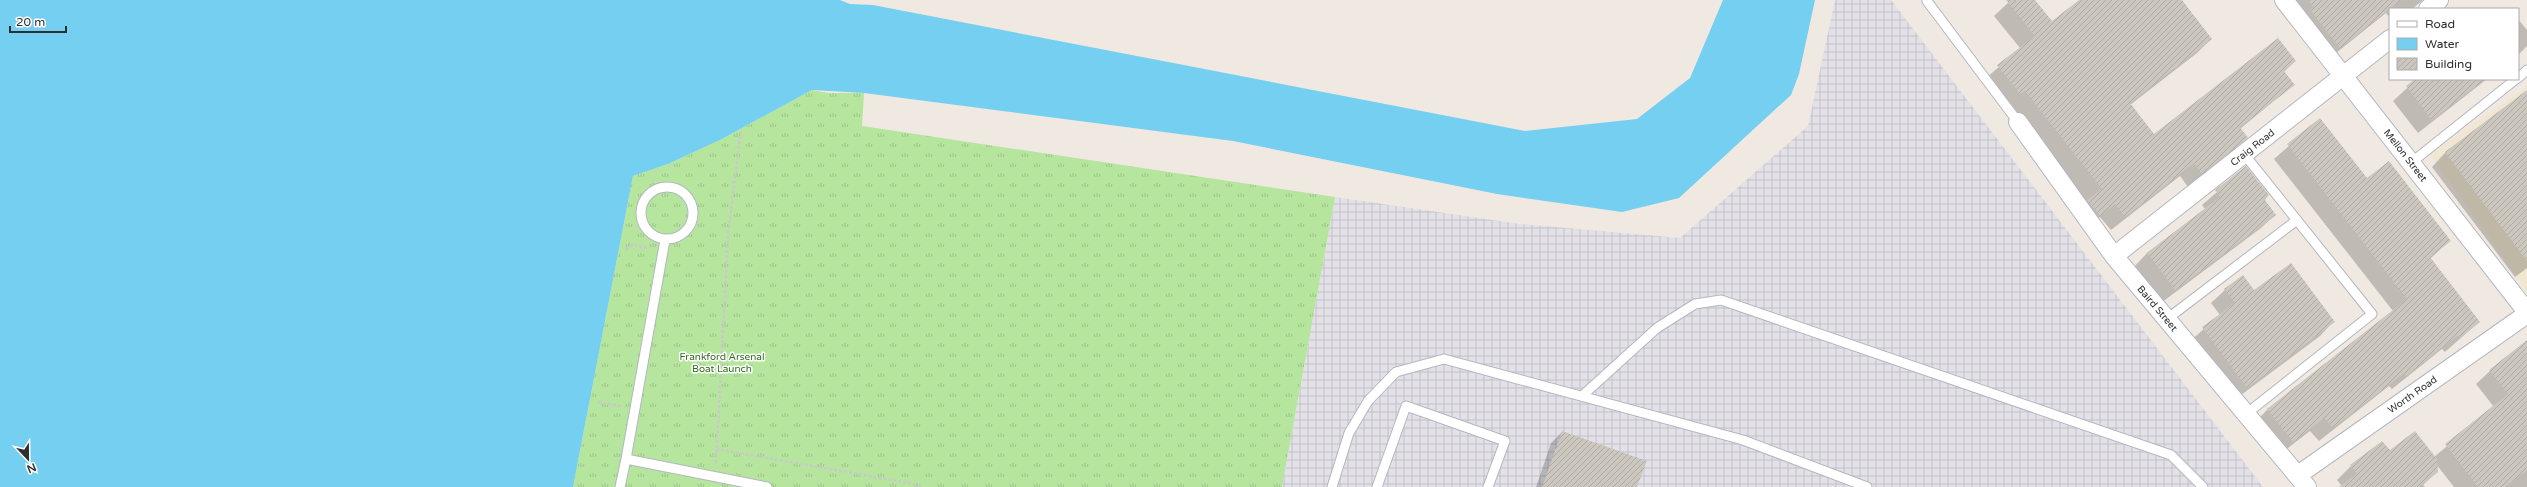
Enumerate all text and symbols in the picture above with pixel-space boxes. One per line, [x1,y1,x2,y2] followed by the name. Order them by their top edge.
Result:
[10,8,66,34] scale bar
[2389,8,2519,80] legend
[16,15,45,29] text: 20 m
[2425,17,2455,31] text: Road
[2425,37,2460,51] text: Water
[2425,57,2472,71] text: Building
[2228,127,2277,169] street label: Craig Road
[2381,127,2430,184] street label: Mellon Street
[2135,283,2180,334] street label: Baird Street
[680,351,764,375] park label: Frankford Arsenal Boat Launch
[2386,373,2439,416] street label: Worth Road
[8,439,48,479] north arrow
[25,460,38,475] text: N

